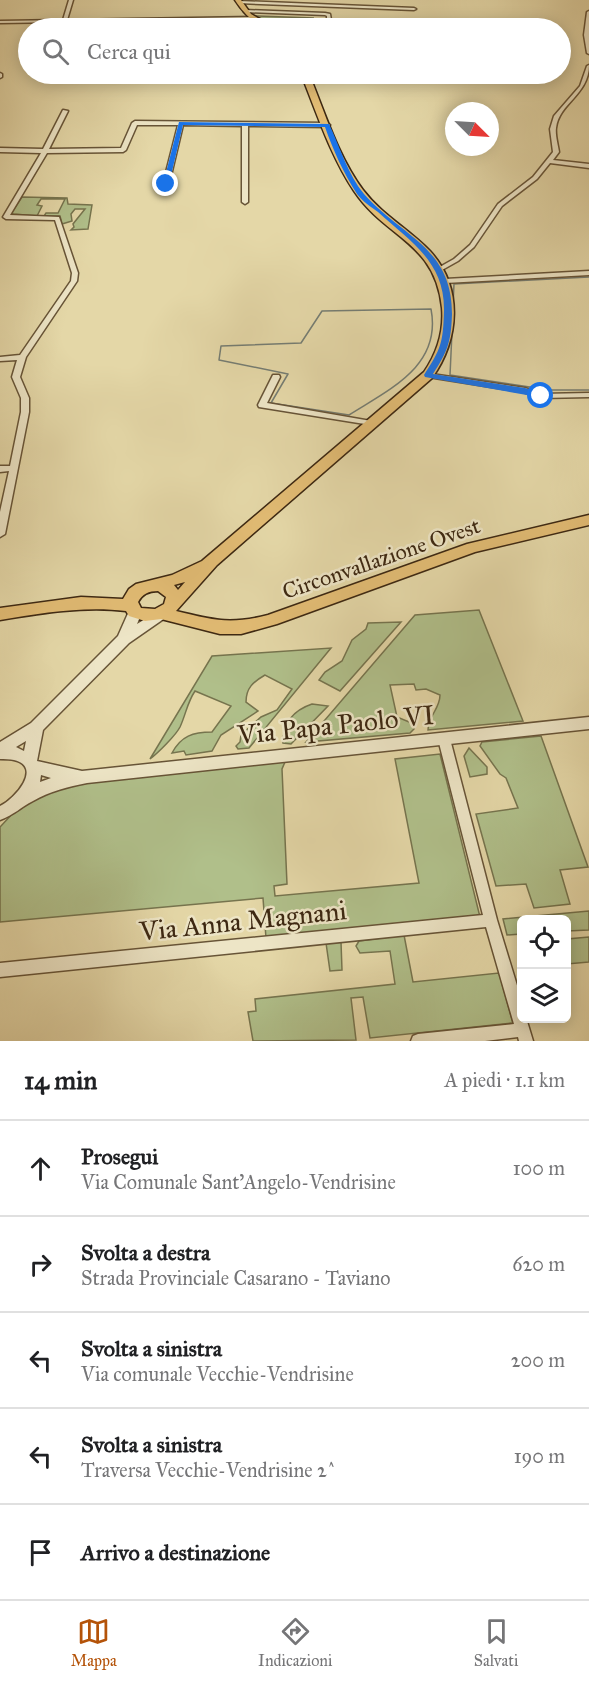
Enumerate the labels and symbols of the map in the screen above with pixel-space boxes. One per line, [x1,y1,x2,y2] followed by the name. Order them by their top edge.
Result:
[445,102,499,156] north arrow
[152,170,178,196] route end
[527,382,553,408] route start
[279,512,484,605] street label: Circonvallazione Ovest
[235,698,436,751] street label: Via Papa Paolo VI
[137,893,349,949] street label: Via Anna Magnani

